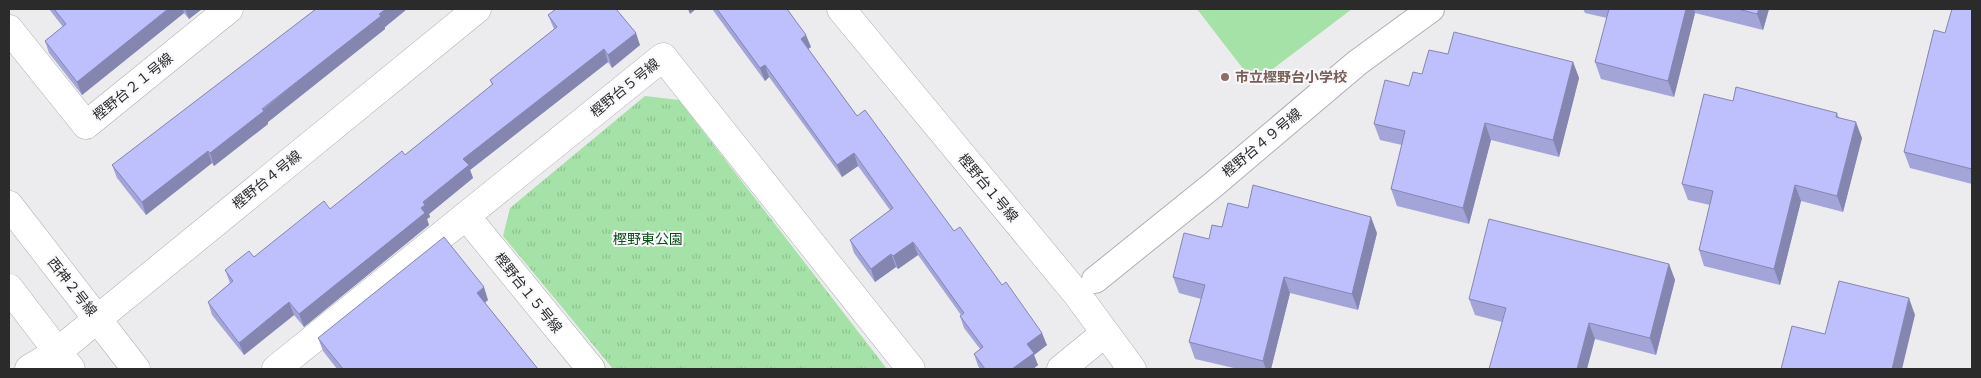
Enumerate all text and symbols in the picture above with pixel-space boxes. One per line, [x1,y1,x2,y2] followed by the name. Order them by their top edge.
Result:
[90,50,176,124] street label: 樫野台２１号線
[587,55,663,121] street label: 樫野台５号線
[1235,69,1347,86] place label: 市立樫野台小学校
[1219,71,1231,83] marker: 市立樫野台小学校
[1219,105,1305,181] street label: 樫野台４９号線
[229,147,305,213] street label: 樫野台４号線
[954,150,1022,226] street label: 樫野台１号線
[613,231,683,248] park label: 樫野東公園
[491,250,565,336] street label: 樫野台１５号線
[44,254,100,320] street label: 西神２号線

